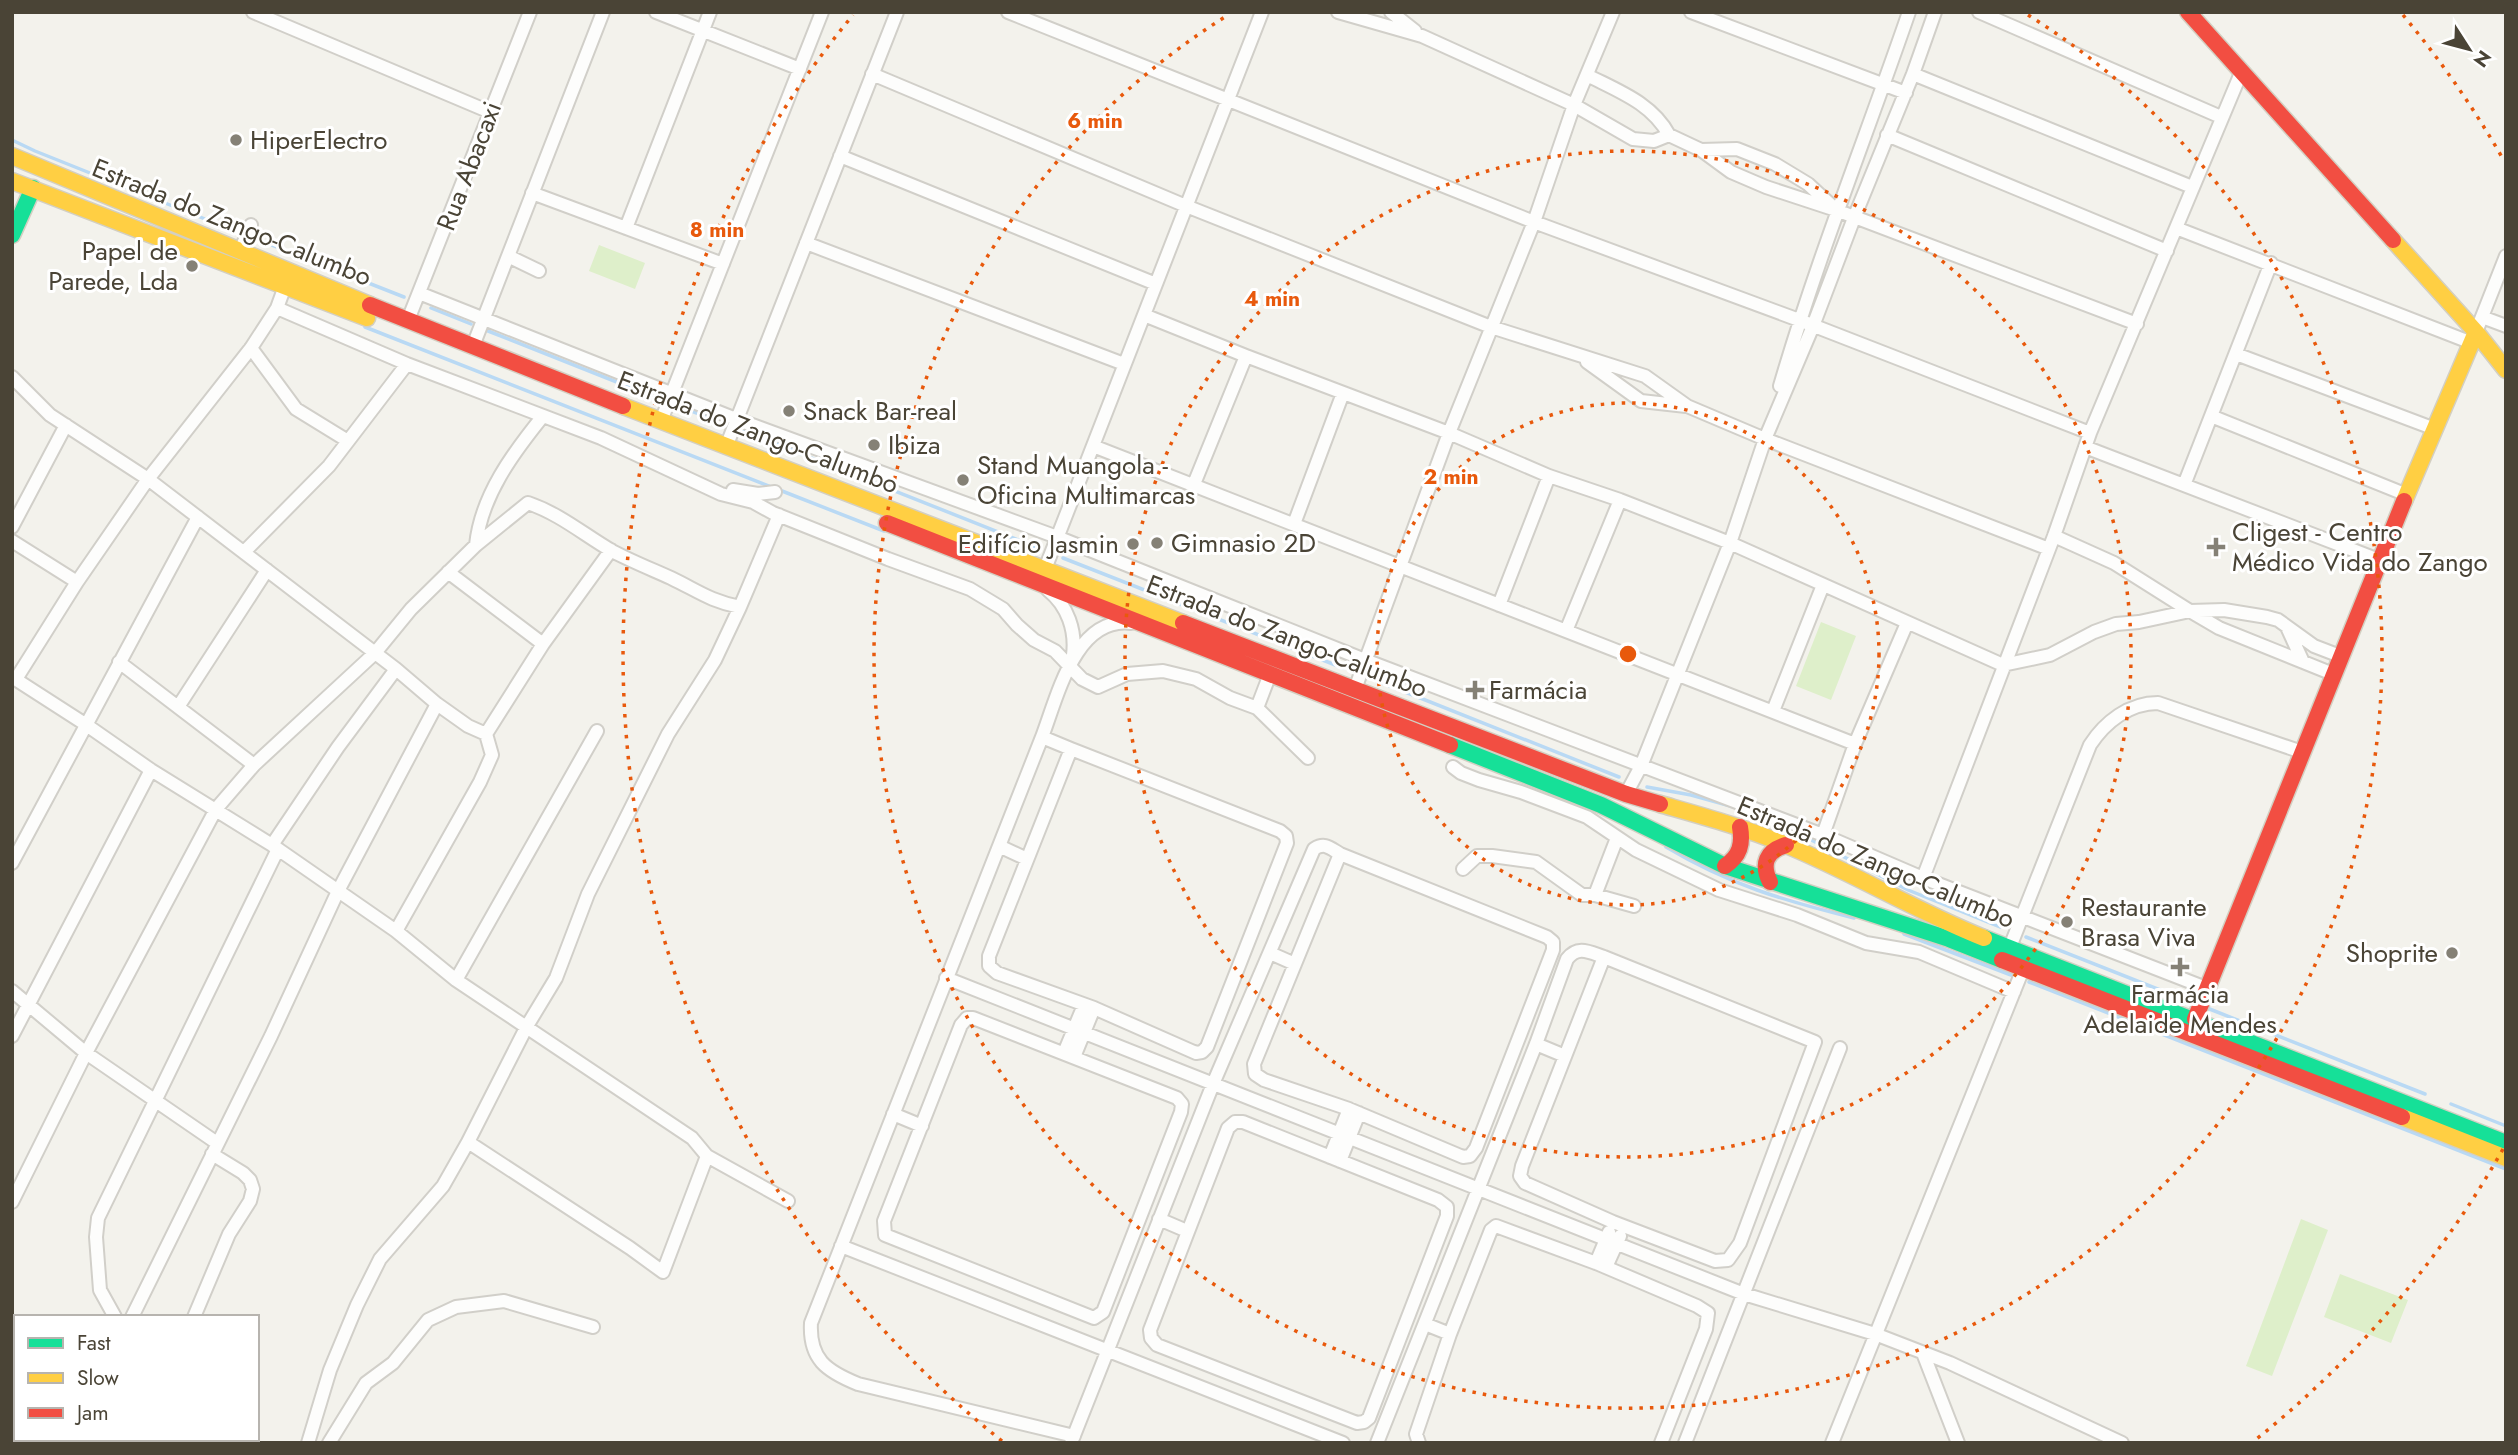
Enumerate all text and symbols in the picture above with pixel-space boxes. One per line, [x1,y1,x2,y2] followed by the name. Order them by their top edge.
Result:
[2434,14,2504,84] north arrow
[2467,45,2498,73] text: N
[427,96,511,236] street label: Rua Abacaxi
[1067,106,1123,136] text: 6 min
[250,121,388,159] place label: HiperElectro
[228,132,244,148] marker: HiperElectro
[87,148,377,296] street label: Estrada do Zango-Calumbo
[690,215,744,245] text: 8 min
[48,232,178,300] place label: Papel de Parede, Lda
[184,258,200,274] marker: Papel de Parede, Lda
[1244,284,1300,314] text: 4 min
[612,361,904,503] street label: Estrada do Zango-Calumbo
[803,392,957,430] place label: Snack Bar-real
[781,403,797,419] marker: Snack Bar-real
[888,426,940,464] place label: Ibiza
[866,437,882,453] marker: Ibiza
[977,446,1195,514] place label: Stand Muangola - Oficina Multimarcas
[1423,462,1479,492] text: 2 min
[955,472,971,488] marker: Stand Muangola - Oficina Multimarcas
[2232,513,2488,581] place label: Cligest - Centro Médico Vida do Zango
[1171,524,1316,562] place label: Gimnasio 2D
[958,525,1119,563] place label: Edifício Jasmin
[1149,535,1165,551] marker: Gimnasio 2D
[1125,536,1141,552] marker: Edifício Jasmin
[2206,537,2226,557] marker: Cligest - Centro Médico Vida do Zango
[1141,565,1433,707] street label: Estrada do Zango-Calumbo
[1616,642,1640,666] centre of rings
[1489,671,1587,709] place label: Farmácia
[1467,682,1483,698] marker: Farmácia
[1731,786,2021,938] street label: Estrada do Zango-Calumbo
[2081,888,2207,956] place label: Restaurante Brasa Viva
[2059,914,2075,930] marker: Restaurante Brasa Viva
[2346,934,2438,972] place label: Shoprite
[2444,945,2460,961] marker: Shoprite
[2172,959,2188,975] marker: Farmácia Adelaide Mendes
[2083,975,2277,1043] place label: Farmácia Adelaide Mendes
[14,1315,259,1441] legend
[77,1328,110,1358] text: Fast
[77,1363,119,1393] text: Slow
[74,1398,109,1428] text: Jam

